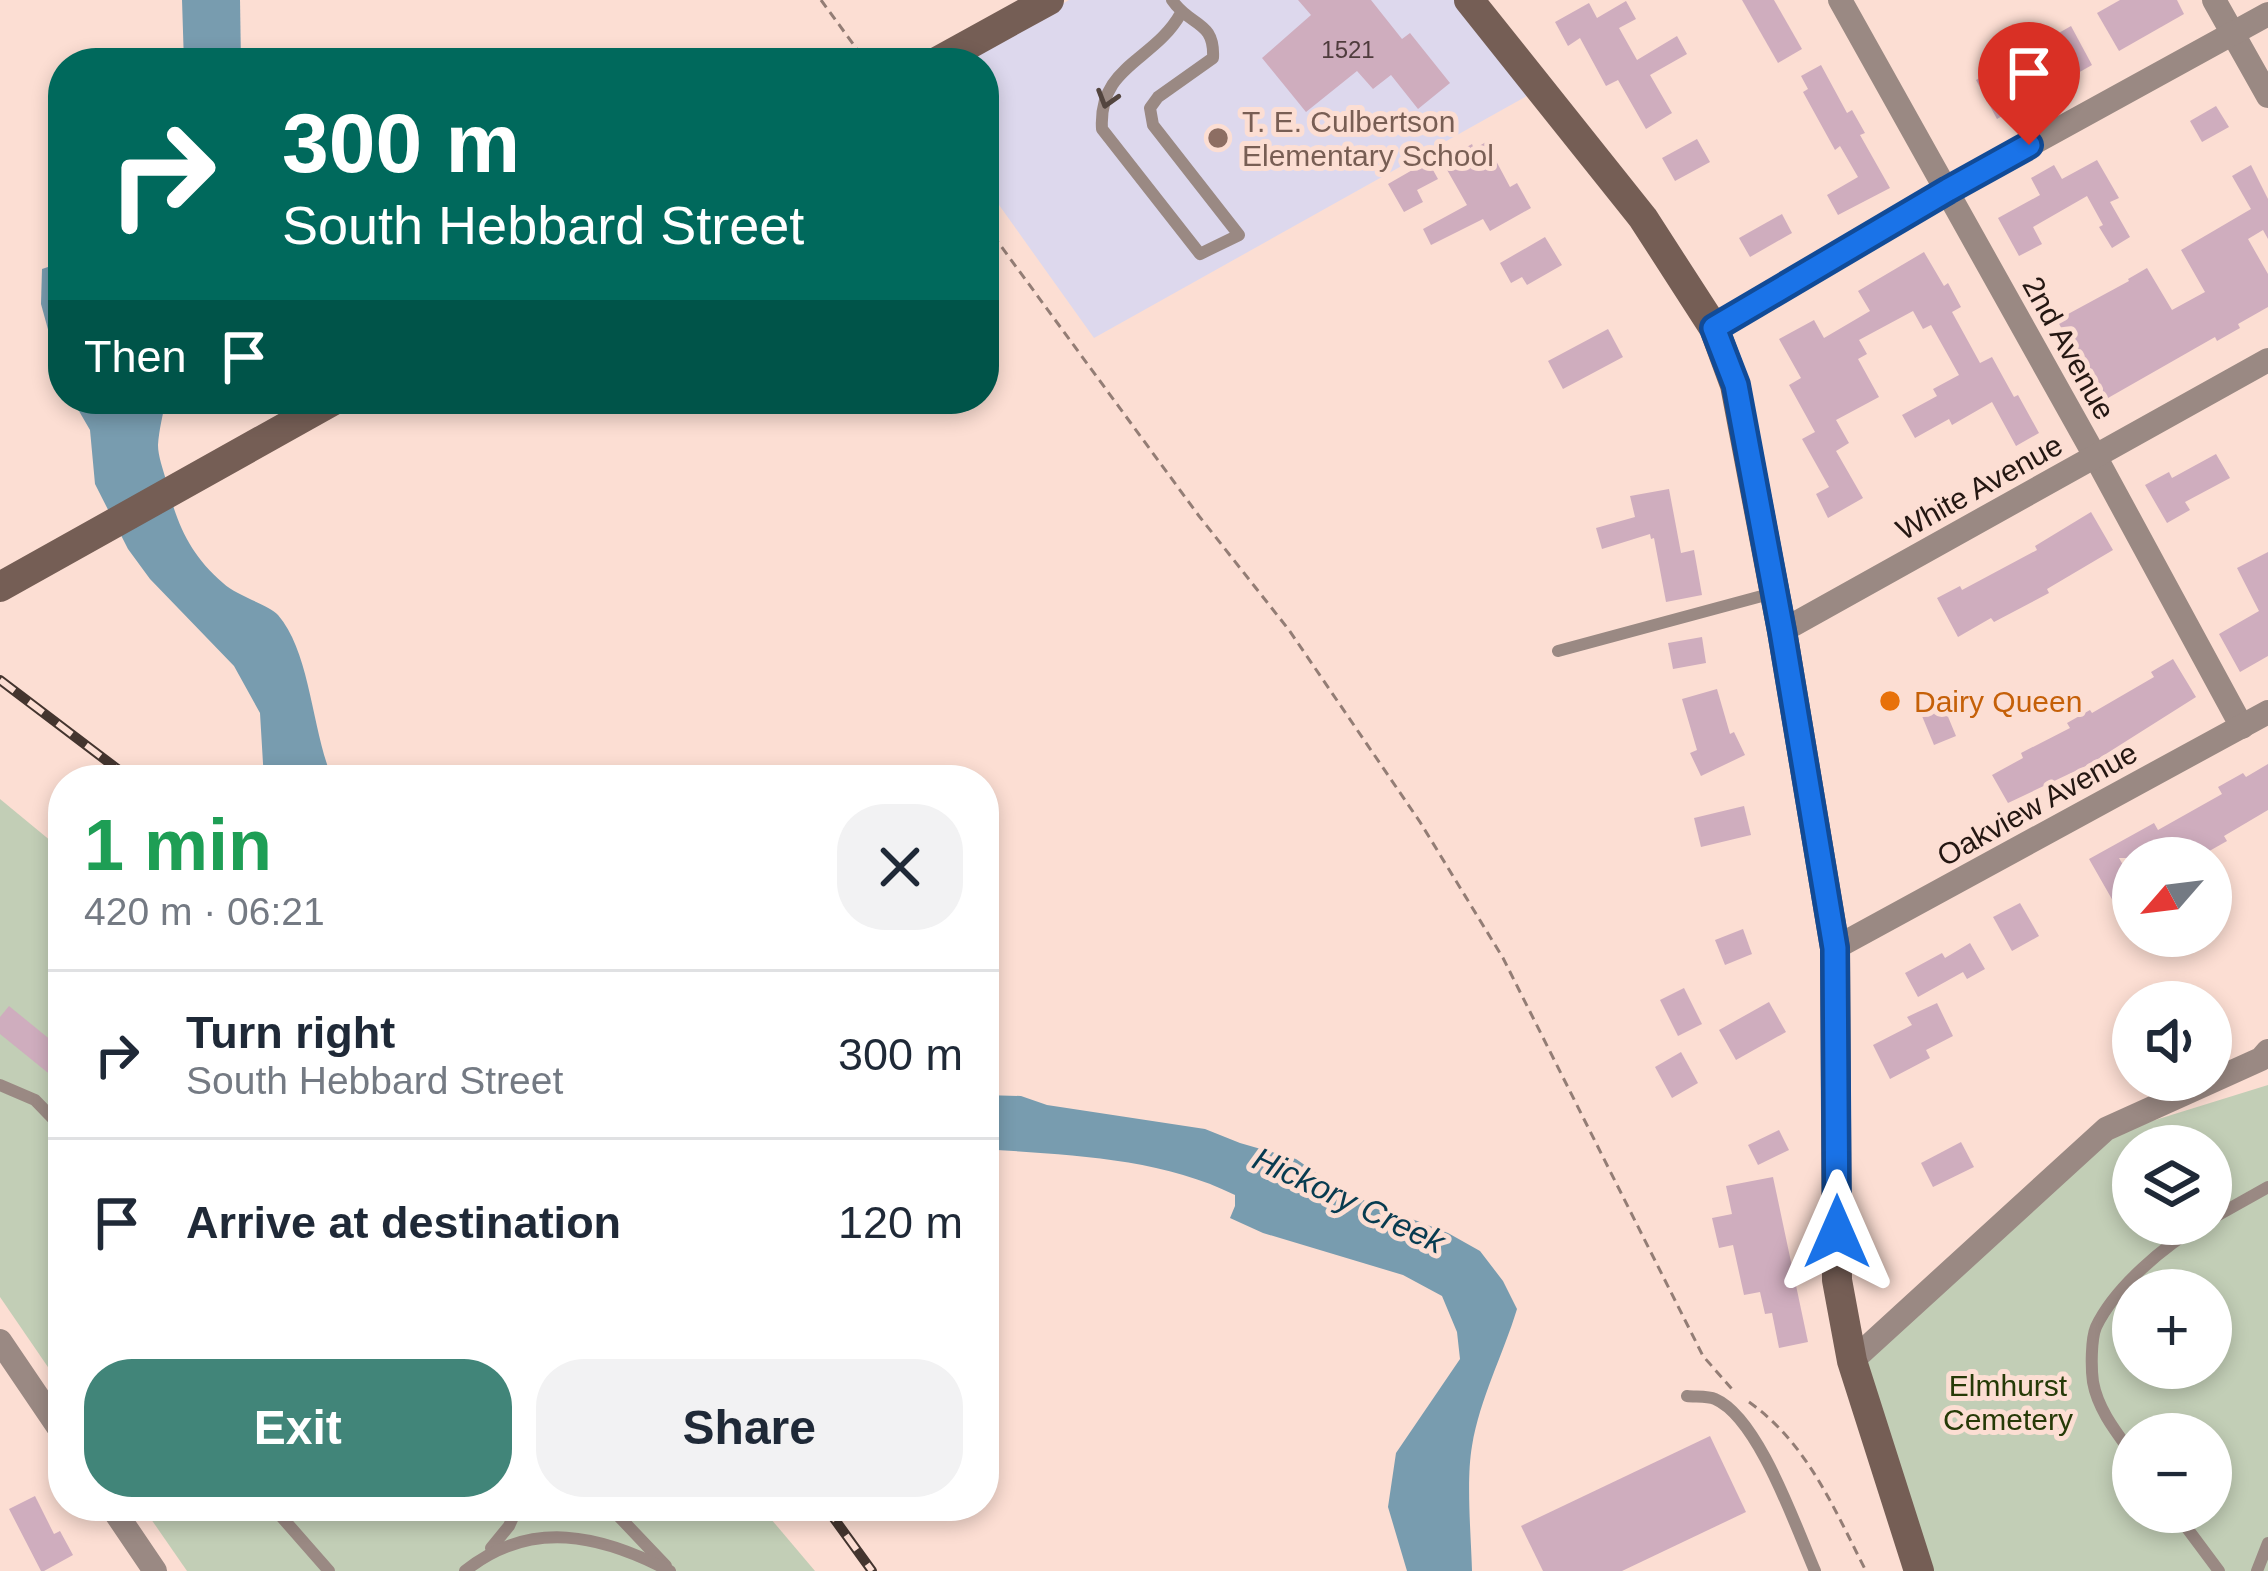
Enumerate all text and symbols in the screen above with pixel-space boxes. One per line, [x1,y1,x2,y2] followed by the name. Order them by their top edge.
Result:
[1978,22,2080,145] pin
[1321,36,1375,63] house number: 1521
[1996,40,2062,106] icon: arrive
[1097,88,1122,109] one-way arrow
[84,96,240,252] icon: right
[282,96,520,190] text: 300 m
[1242,105,1494,172] place label: T. E. Culbertson Elementary School
[1205,125,1231,151] marker: T. E. Culbertson Elementary School
[282,195,804,255] text: South Hebbard Street
[2016,271,2122,425] street label: 2nd Avenue
[211,324,277,390] icon: arrive
[84,331,187,382] text: Then
[1890,428,2068,546] street label: White Avenue
[1914,685,2082,718] place label: Dairy Queen
[1877,688,1903,714] marker: Dairy Queen
[1932,736,2142,872] street label: Oakview Avenue
[837,804,963,930] button: close
[84,805,272,885] text: 1 min
[2112,837,2232,957] north arrow
[2112,837,2232,1533] map controls
[84,890,325,933] text: 420 m · 06:21
[2112,981,2232,1101] button: sound
[186,1007,395,1058] text: Turn right
[84,1022,150,1088] icon: right
[838,1029,963,1080] text: 300 m
[186,1059,563,1102] text: South Hebbard Street
[2112,1125,2232,1245] button: layers
[1247,1139,1452,1261] water label: Hickory Creek
[1774,1169,1900,1295] position arrow
[84,1190,150,1256] icon: arrive
[186,1197,621,1248] text: Arrive at destination
[838,1197,963,1248] text: 120 m
[2112,1269,2232,1389] button: +
[84,1359,512,1497] button: Exit
[536,1359,963,1497] button: Share
[1943,1369,2073,1436] park label: Elmhurst Cemetery
[2112,1413,2232,1533] button: −

